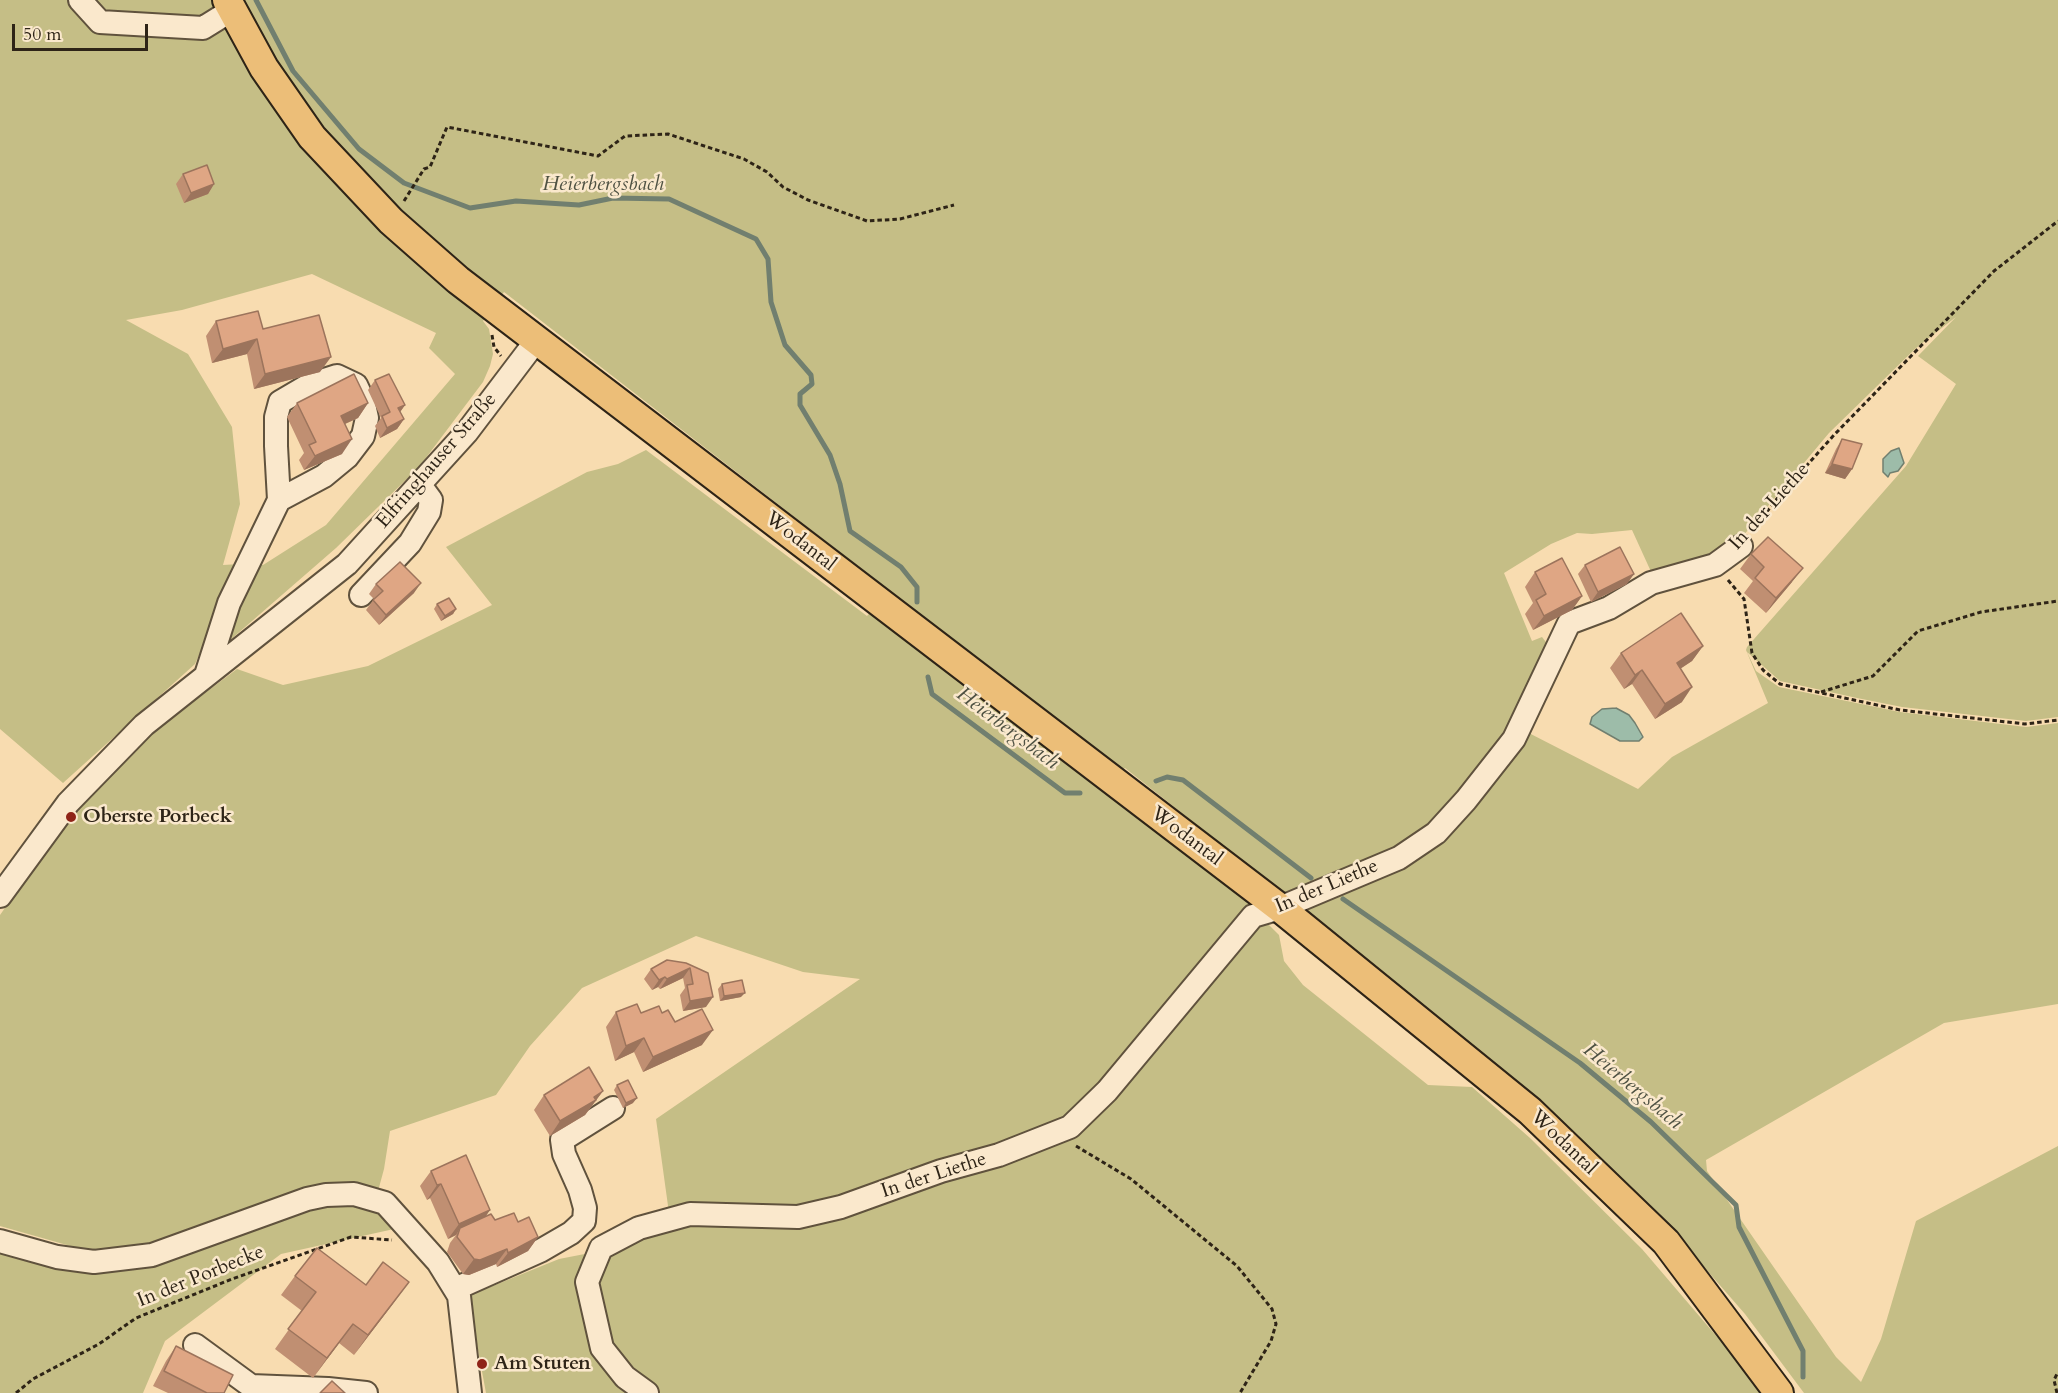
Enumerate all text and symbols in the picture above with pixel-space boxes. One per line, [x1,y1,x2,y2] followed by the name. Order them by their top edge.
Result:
[15,12,152,50] scale bar
[23,22,62,47] text: 50 m
[542,172,664,198] water label: Heierbergsbach
[372,388,502,534] street label: Elfringhauser Straße
[1725,458,1815,556] street label: In der Liethe
[760,507,840,577] street label: Wodantal
[951,682,1063,776] water label: Heierbergsbach
[1145,802,1227,872] street label: Wodantal
[83,805,232,829] place label: Oberste Porbeck
[64,810,78,824] marker: Oberste Porbeck
[1272,855,1382,919] street label: In der Liethe
[1577,1038,1687,1136] water label: Heierbergsbach
[1525,1105,1601,1181] street label: Wodantal
[878,1148,990,1204] street label: In der Liethe
[134,1241,268,1313] street label: In der Porbecke
[494,1352,591,1376] place label: Am Stuten
[475,1357,489,1371] marker: Am Stuten

